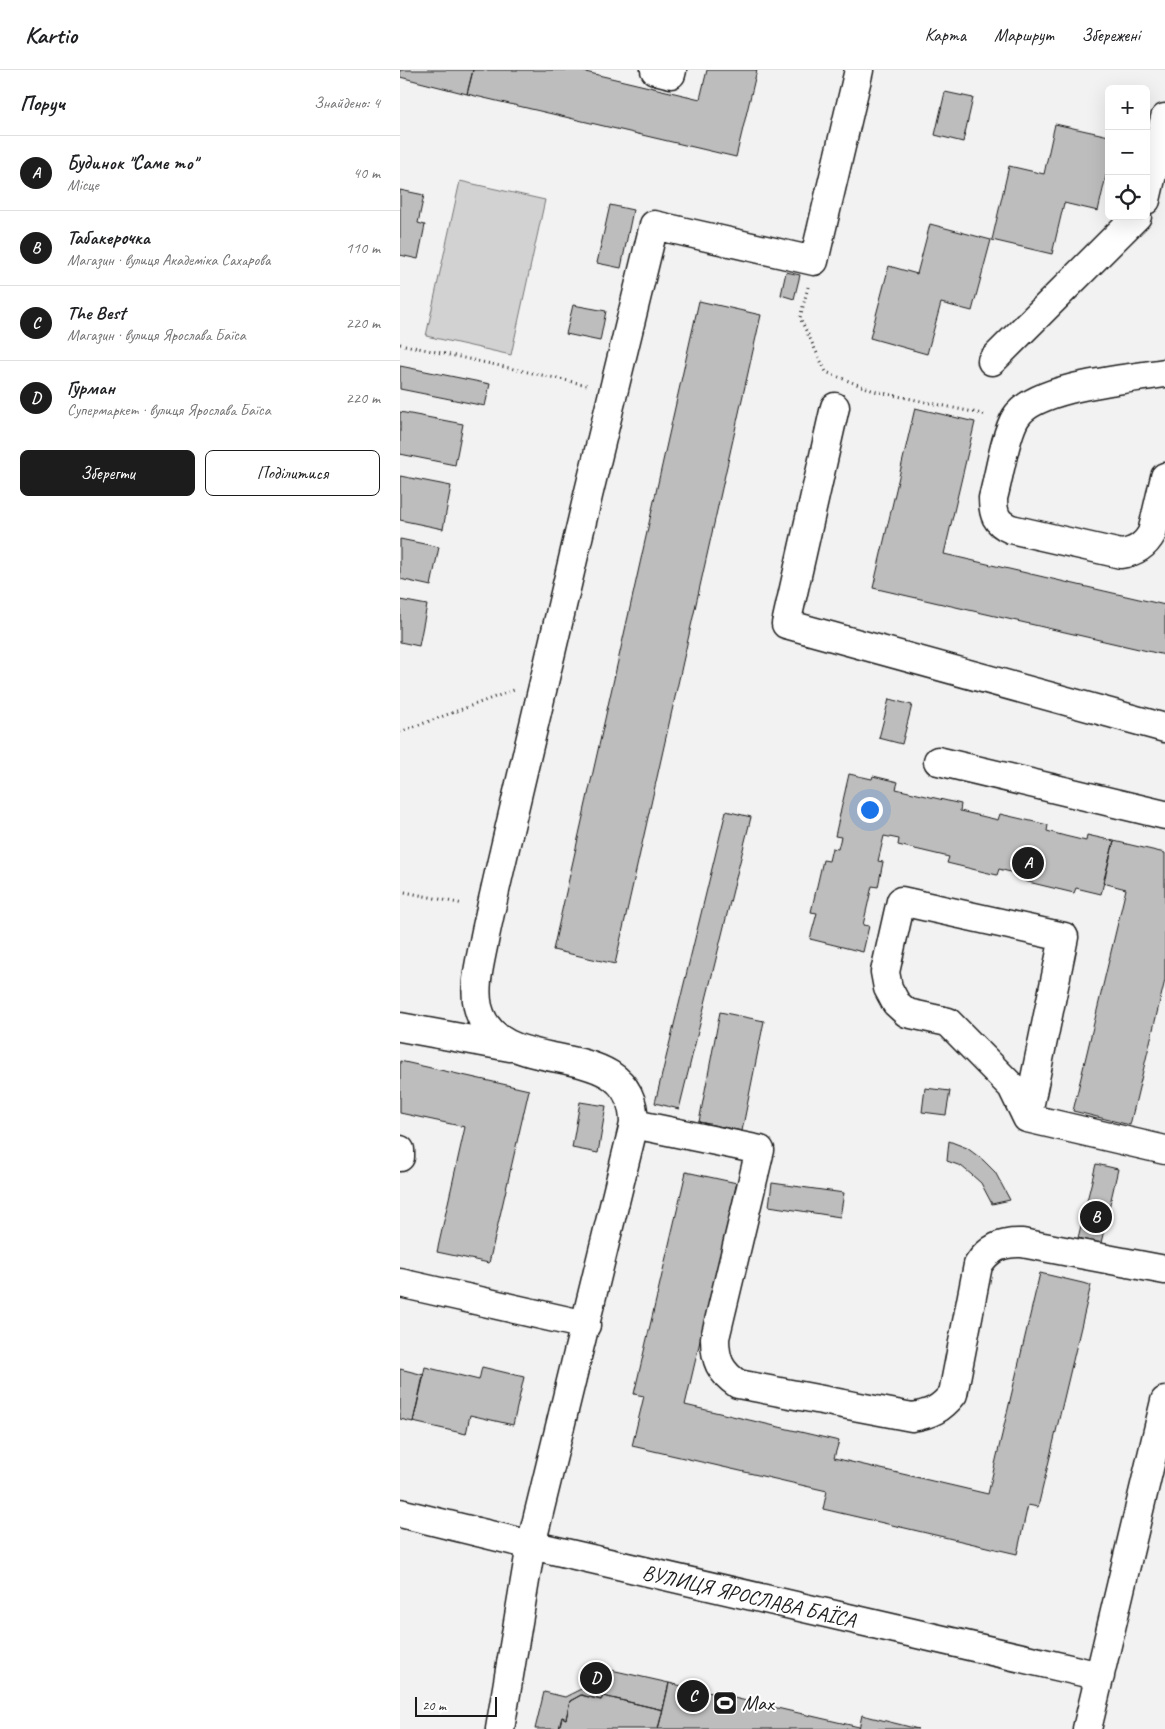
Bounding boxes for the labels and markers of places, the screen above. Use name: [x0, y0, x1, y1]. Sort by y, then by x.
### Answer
pin: A: [1012, 844, 1044, 882]
pin: B: [1080, 1198, 1112, 1236]
pin: D: [580, 1659, 612, 1697]
pin: C: [677, 1677, 709, 1715]
sports icon: Max: [712, 1690, 738, 1716]
place label: Max: [742, 1690, 775, 1716]

